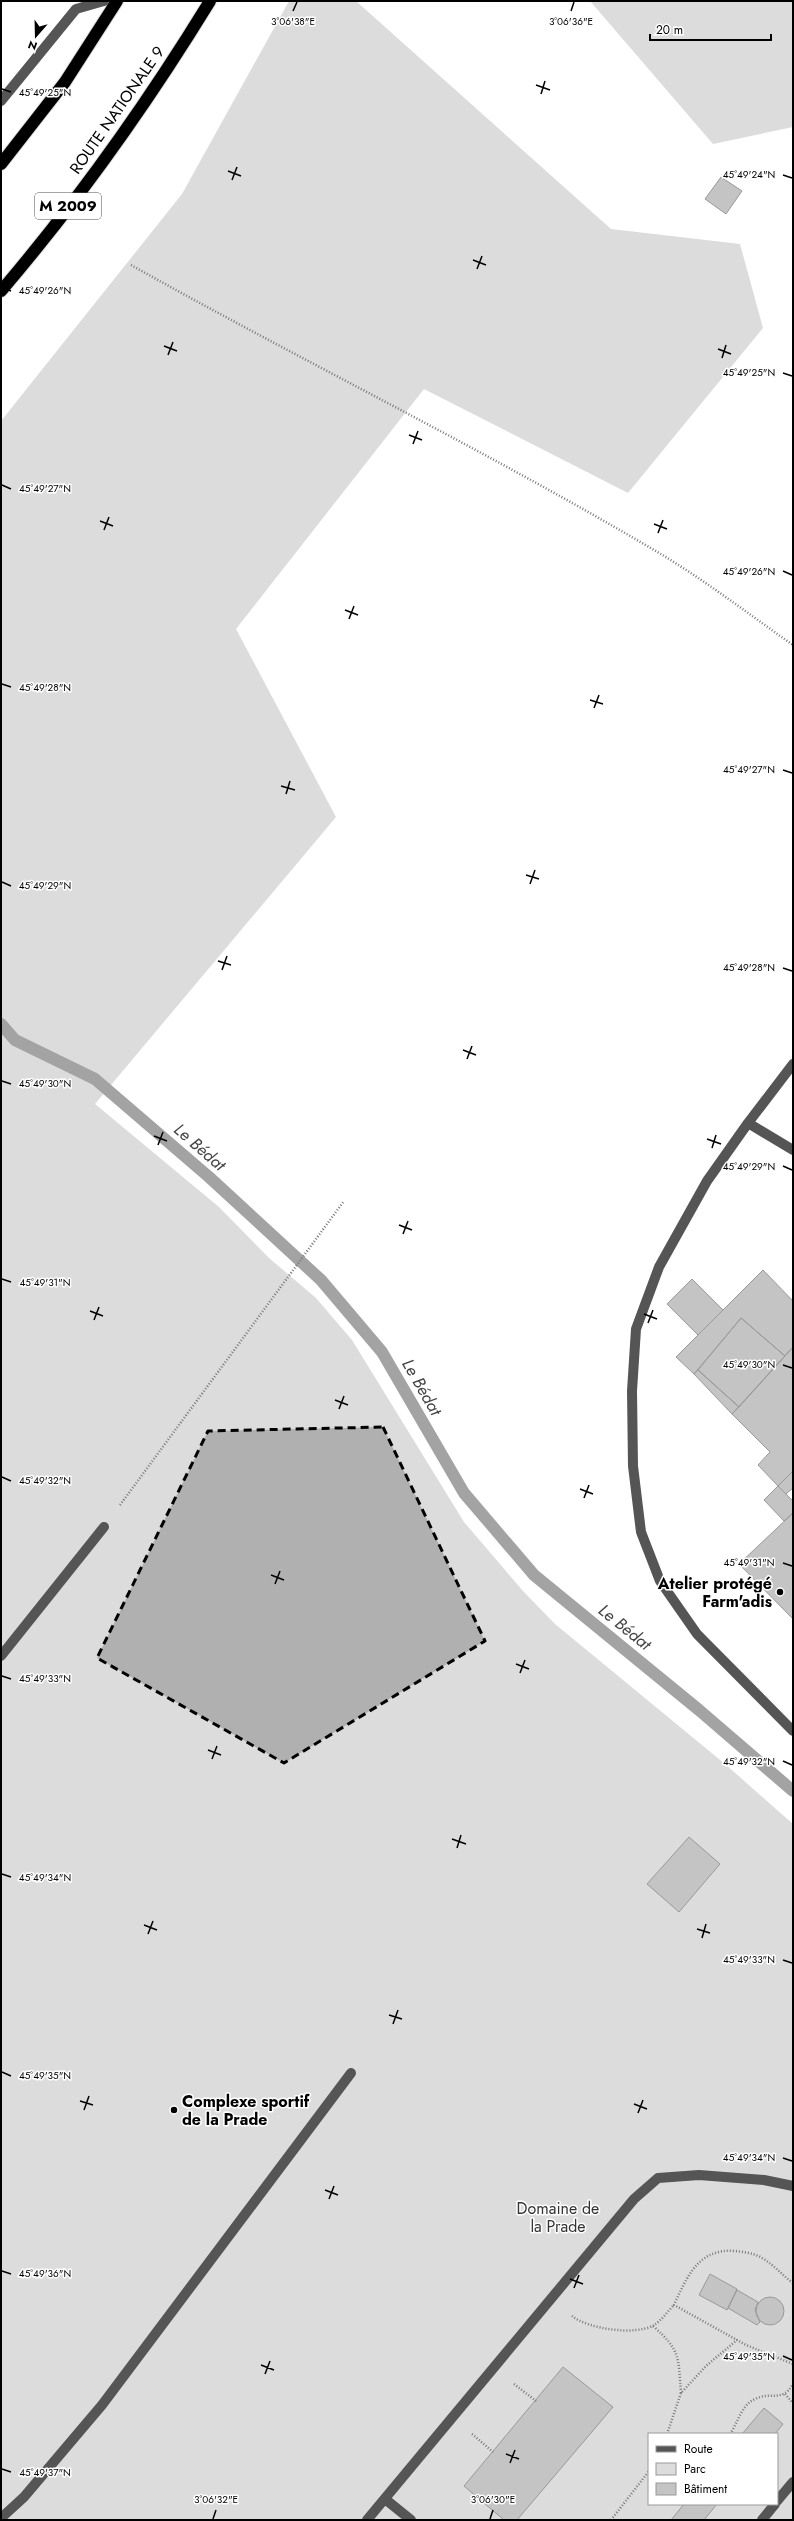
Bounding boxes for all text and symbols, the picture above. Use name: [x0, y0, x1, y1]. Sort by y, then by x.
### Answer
text: 3°06'38"E: [271, 14, 315, 29]
text: 3°06'36"E: [549, 14, 593, 29]
north arrow: [16, 16, 56, 56]
scale bar: [650, 16, 771, 42]
text: 20 m: [656, 21, 683, 39]
text: N: [26, 36, 39, 54]
street label: ROUTE NATIONALE 9: [64, 41, 170, 179]
text: 45°49'25"N: [19, 85, 71, 100]
text: 45°49'24"N: [723, 167, 775, 182]
road number: M 2009: [35, 193, 101, 219]
text: 45°49'26"N: [19, 283, 71, 298]
text: 45°49'25"N: [723, 365, 775, 380]
text: 45°49'27"N: [19, 481, 71, 496]
text: 45°49'26"N: [723, 564, 775, 579]
text: 45°49'28"N: [19, 680, 71, 695]
text: 45°49'27"N: [723, 762, 775, 777]
text: 45°49'29"N: [19, 878, 71, 893]
text: 45°49'28"N: [723, 960, 775, 975]
text: 45°49'30"N: [19, 1076, 71, 1091]
water label: Le Bédat: [169, 1118, 232, 1177]
text: 45°49'29"N: [723, 1159, 775, 1174]
text: 45°49'31"N: [19, 1275, 71, 1290]
water label: Le Bédat: [396, 1354, 448, 1421]
text: 45°49'30"N: [723, 1357, 775, 1372]
text: 45°49'32"N: [19, 1473, 71, 1488]
text: 45°49'31"N: [723, 1555, 775, 1570]
place label: Atelier protégé Farm'adis: [657, 1572, 772, 1613]
marker: Atelier protégé Farm'adis: [775, 1587, 785, 1597]
water label: Le Bédat: [594, 1598, 657, 1656]
text: 45°49'33"N: [19, 1671, 71, 1686]
text: 45°49'32"N: [723, 1754, 775, 1769]
text: 45°49'34"N: [19, 1870, 71, 1885]
text: 45°49'33"N: [723, 1952, 775, 1967]
text: 45°49'35"N: [19, 2068, 71, 2083]
place label: Complexe sportif de la Prade: [182, 2090, 311, 2131]
marker: Complexe sportif de la Prade: [169, 2105, 179, 2115]
text: 45°49'34"N: [723, 2150, 775, 2165]
park label: Domaine de la Prade: [517, 2197, 599, 2238]
text: 45°49'36"N: [19, 2266, 71, 2281]
text: 45°49'35"N: [723, 2349, 775, 2364]
legend: [648, 2433, 778, 2505]
text: Route: [684, 2440, 713, 2458]
text: Parc: [684, 2460, 706, 2478]
text: 45°49'37"N: [19, 2465, 71, 2480]
text: Bâtiment: [684, 2480, 727, 2498]
text: 3°06'32"E: [194, 2492, 238, 2507]
text: 3°06'30"E: [471, 2492, 515, 2507]

